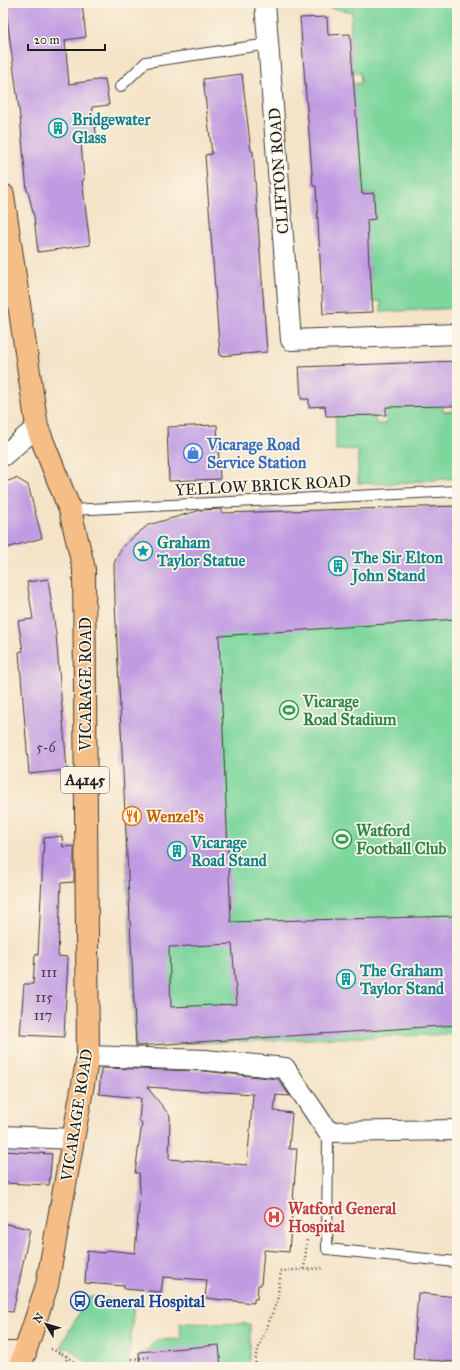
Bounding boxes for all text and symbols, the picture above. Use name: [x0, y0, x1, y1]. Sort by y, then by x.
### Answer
scale bar: [28, 26, 105, 52]
text: 20 m: [34, 33, 60, 47]
street label: CLIFTON ROAD: [265, 107, 292, 235]
place label: Bridgewater Glass: [72, 110, 152, 147]
building icon: Bridgewater Glass: [47, 117, 69, 139]
place label: Vicarage Road Service Station: [206, 435, 307, 472]
shop icon: Vicarage Road Service Station: [182, 442, 204, 464]
street label: YELLOW BRICK ROAD: [174, 471, 352, 500]
place label: Graham Taylor Statue: [156, 533, 246, 571]
place icon: Graham Taylor Statue: [132, 540, 154, 562]
place label: The Sir Elton John Stand: [350, 548, 444, 586]
building icon: The Sir Elton John Stand: [327, 555, 349, 577]
street label: VICARAGE ROAD: [76, 617, 95, 752]
place label: Vicarage Road Stadium: [302, 692, 397, 729]
sports icon: Vicarage Road Stadium: [278, 699, 300, 721]
house number: 5-6: [36, 739, 57, 756]
road number: A4145: [61, 767, 109, 793]
restaurant icon: Wenzel's: [121, 805, 143, 827]
place label: Wenzel's: [146, 807, 204, 826]
place label: Watford Football Club: [356, 821, 446, 858]
sports icon: Watford Football Club: [331, 828, 353, 850]
place label: Vicarage Road Stand: [190, 833, 268, 870]
building icon: Vicarage Road Stand: [166, 840, 188, 862]
place label: The Graham Taylor Stand: [359, 961, 445, 999]
house number: 111: [41, 964, 58, 981]
building icon: The Graham Taylor Stand: [335, 968, 357, 990]
house number: 115: [35, 989, 53, 1006]
house number: 117: [34, 1007, 52, 1024]
street label: VICARAGE ROAD: [56, 1047, 96, 1184]
place label: Watford General Hospital: [288, 1199, 397, 1237]
hospital icon: Watford General Hospital: [263, 1206, 285, 1228]
bus stop icon: General Hospital: [69, 1290, 91, 1312]
place label: General Hospital: [94, 1292, 206, 1312]
north arrow: [26, 1304, 66, 1344]
text: N: [31, 1310, 47, 1326]

